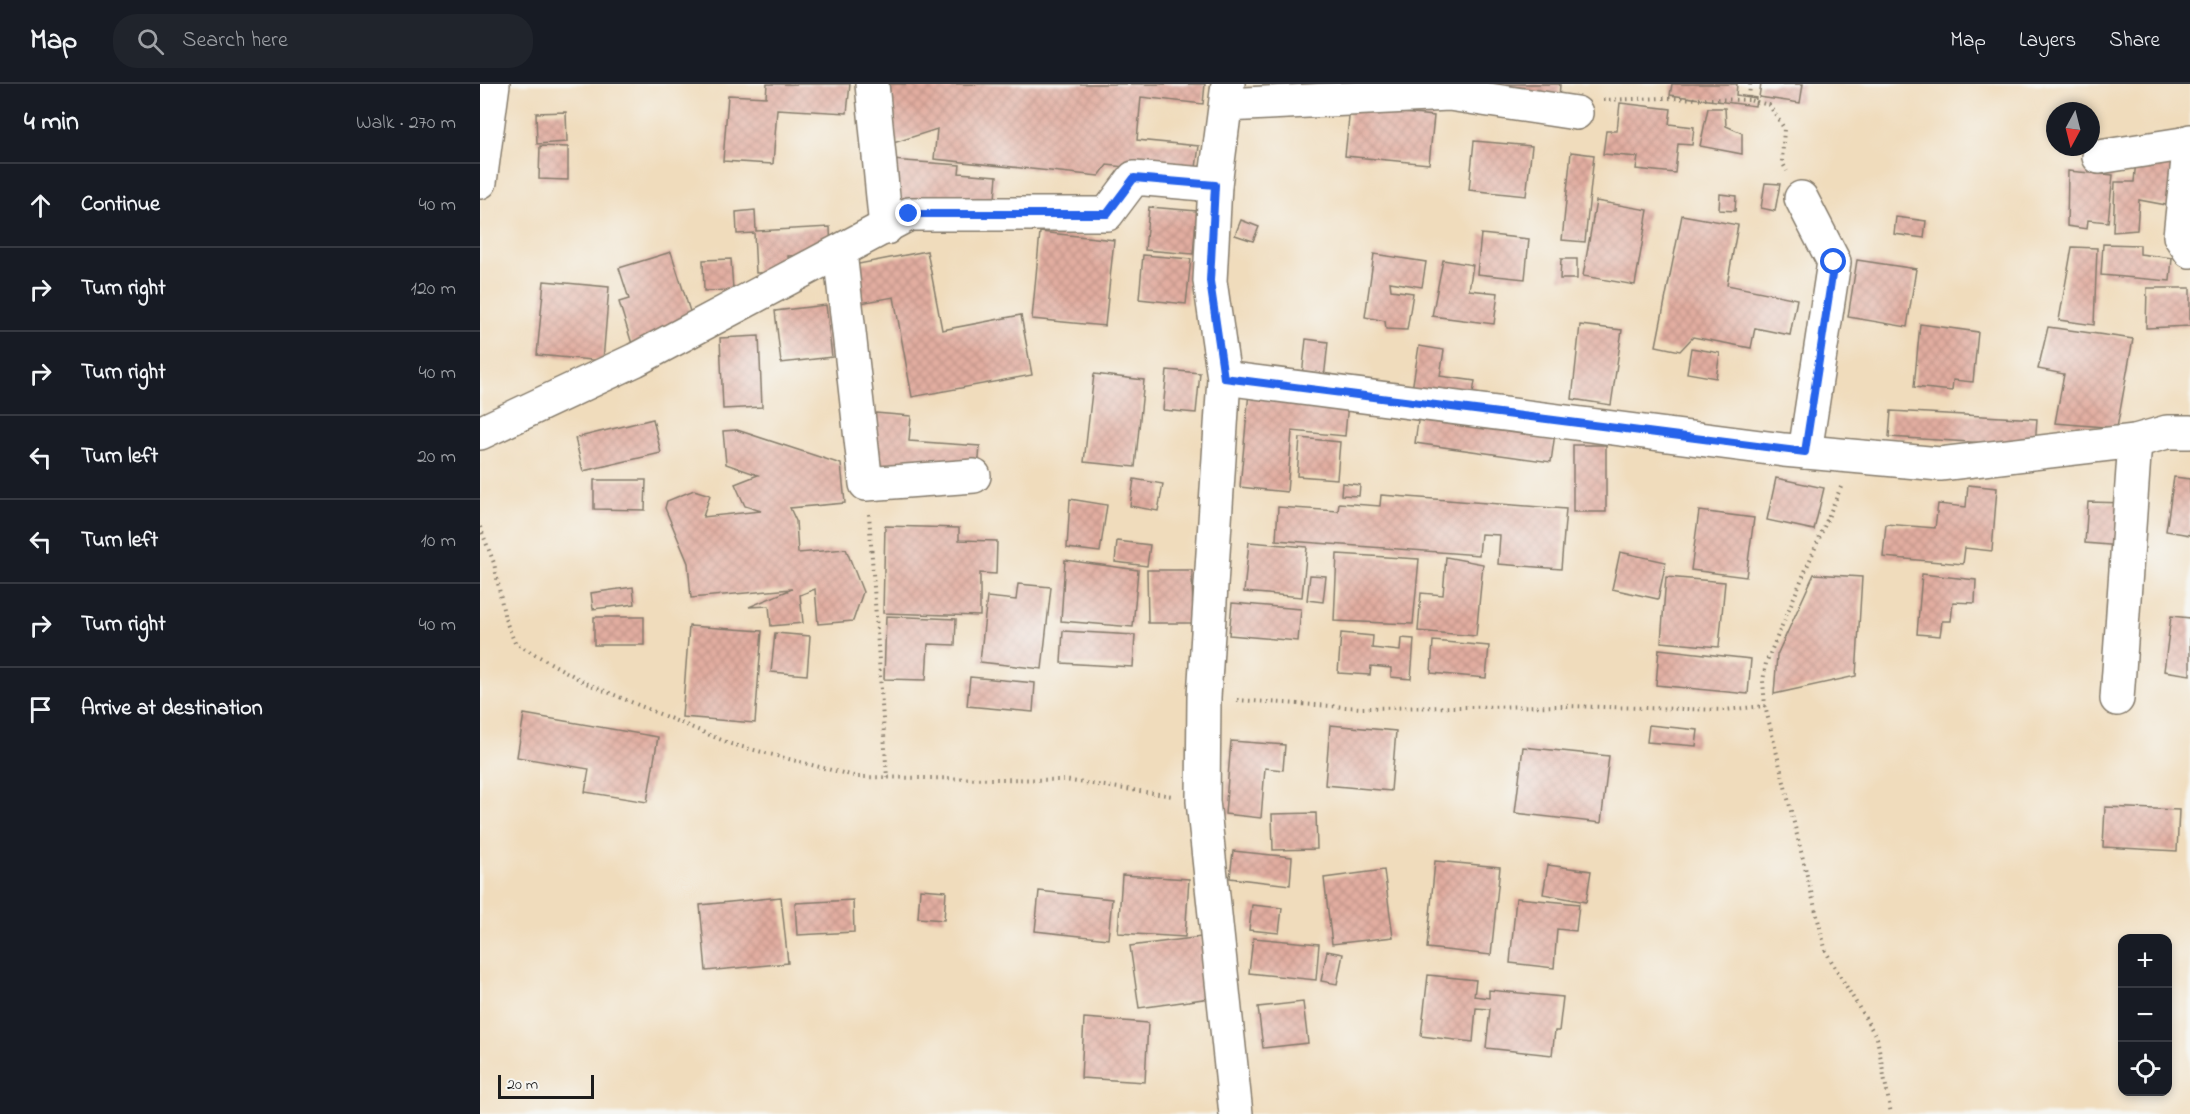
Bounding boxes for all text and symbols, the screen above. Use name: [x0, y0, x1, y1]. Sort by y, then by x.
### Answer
search box: [113, 14, 533, 68]
text: Map: [30, 21, 77, 62]
icon: search: [134, 25, 167, 58]
text: Search here: [182, 25, 288, 57]
text: Map: [1950, 26, 1986, 56]
text: Layers: [2019, 26, 2076, 56]
text: Share: [2109, 26, 2160, 56]
north arrow: [2046, 102, 2100, 156]
text: 4 min: [24, 104, 79, 142]
text: Walk · 270 m: [356, 109, 456, 138]
icon: ahead: [24, 189, 57, 222]
text: Continue: [81, 189, 160, 221]
text: 40 m: [419, 191, 456, 220]
route end: [895, 200, 921, 226]
route start: [1820, 248, 1846, 274]
icon: right: [24, 273, 57, 306]
text: Turn right: [81, 273, 166, 305]
text: 120 m: [411, 275, 456, 304]
icon: right: [24, 357, 57, 390]
text: Turn right: [81, 357, 166, 389]
text: 40 m: [419, 359, 456, 388]
icon: left: [24, 441, 57, 474]
text: Turn left: [81, 441, 158, 473]
text: 20 m: [417, 443, 456, 472]
icon: left: [24, 525, 57, 558]
text: Turn left: [81, 525, 158, 557]
text: 10 m: [420, 527, 456, 556]
icon: right: [24, 609, 57, 642]
text: Turn right: [81, 609, 166, 641]
text: 40 m: [419, 611, 456, 640]
icon: arrive: [24, 693, 57, 726]
text: Arrive at destination: [81, 693, 263, 725]
map controls: [2118, 934, 2172, 1096]
button: +: [2118, 934, 2172, 988]
button: −: [2118, 988, 2172, 1042]
button: locate: [2118, 1042, 2172, 1096]
scale bar: [498, 1072, 594, 1100]
text: 20 m: [507, 1073, 538, 1097]

